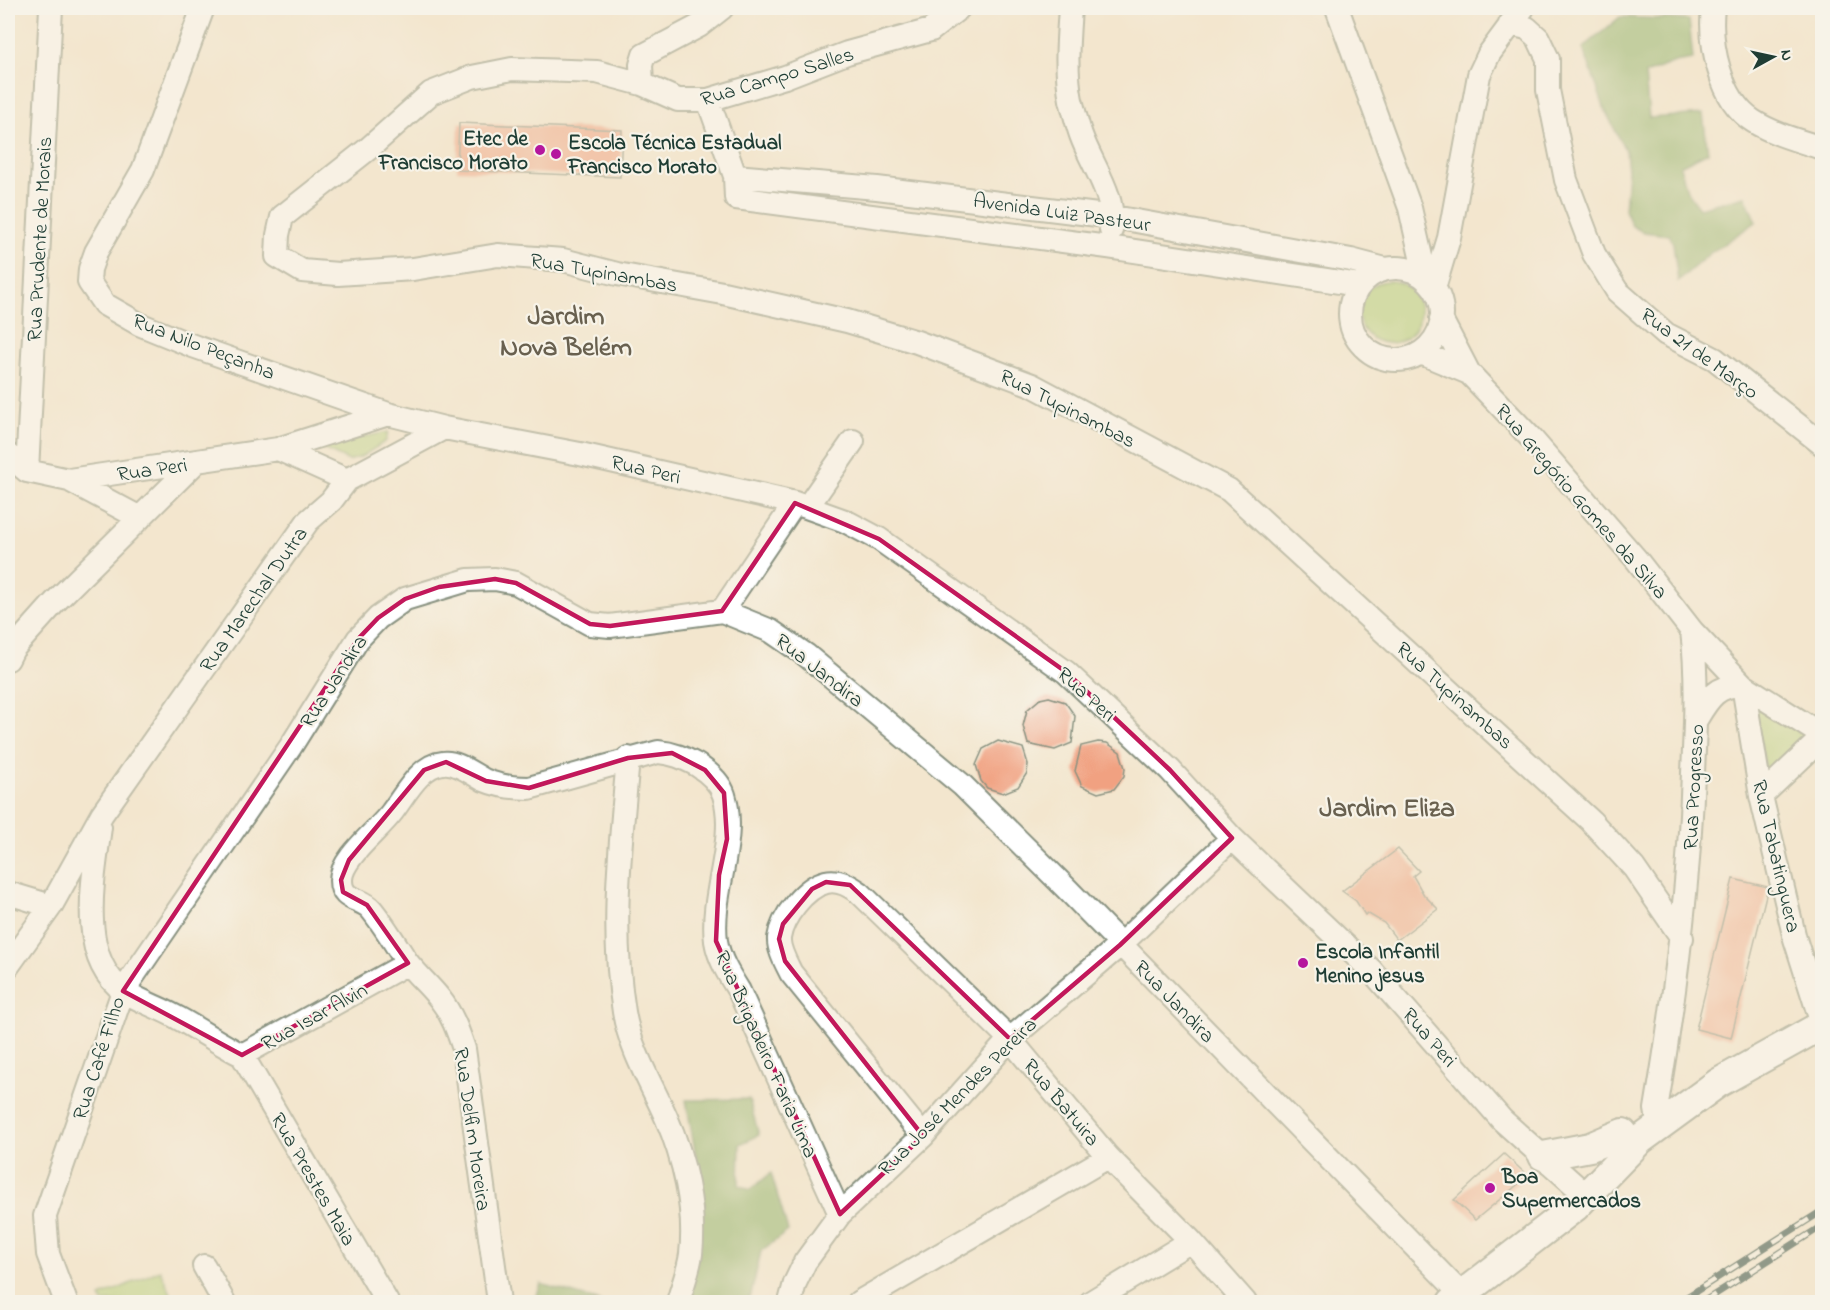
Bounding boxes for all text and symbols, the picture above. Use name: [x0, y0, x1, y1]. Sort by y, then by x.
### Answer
north arrow: [1743, 27, 1803, 87]
street label: Rua Campo Salles: [697, 40, 858, 115]
text: N: [1773, 48, 1799, 62]
place label: Etec de Francisco Morato: [378, 125, 529, 179]
place label: Escola Técnica Estadual Francisco Morato: [567, 129, 782, 183]
street label: Rua Prudente de Morais: [21, 136, 61, 342]
marker: Etec de Francisco Morato: [533, 143, 547, 157]
marker: Escola Técnica Estadual Francisco Morato: [549, 147, 563, 161]
street label: Avenida Luiz Pasteur: [971, 187, 1153, 241]
street label: Rua Tupinambas: [528, 246, 680, 302]
district label: Jardim Nova Belém: [500, 298, 632, 368]
street label: Rua 21 de Março: [1633, 301, 1764, 408]
street label: Rua Nilo Peçanha: [128, 307, 279, 389]
street label: Rua Tupinambas: [994, 363, 1140, 457]
street label: Rua Gregório Gomes da Silva: [1486, 398, 1674, 608]
street label: Rua Peri: [608, 448, 683, 494]
street label: Rua Peri: [115, 451, 189, 491]
street label: Rua Marechal Dutra: [193, 521, 316, 679]
street label: Rua Jandira: [768, 627, 870, 716]
street label: Rua Jandira: [293, 630, 376, 735]
street label: Rua Tupinambas: [1388, 635, 1519, 758]
street label: Rua Peri: [1049, 661, 1122, 730]
street label: Rua Progresso: [1677, 723, 1715, 851]
street label: Rua Tabatinguera: [1741, 777, 1807, 936]
district label: Jardim Eliza: [1319, 790, 1455, 829]
place label: Escola Infantil Menino jesus: [1315, 938, 1440, 992]
street label: Rua Brigadeiro Faria Lima: [704, 946, 824, 1164]
street label: Rua Jandira: [1126, 954, 1221, 1051]
marker: Escola Infantil Menino jesus: [1296, 956, 1310, 970]
street label: Rua Isar Alvin: [256, 976, 374, 1059]
street label: Rua Café Filho: [66, 993, 134, 1124]
street label: Rua Peri: [1394, 1002, 1463, 1075]
street label: Rua José Mendes Pereira: [872, 1011, 1045, 1184]
street label: Rua Delfim Moreira: [445, 1046, 497, 1213]
street label: Rua Batuira: [1015, 1053, 1106, 1154]
street label: Rua Prestes Maia: [262, 1108, 363, 1252]
place label: Boa Supermercados: [1501, 1163, 1641, 1217]
marker: Boa Supermercados: [1483, 1181, 1497, 1195]

